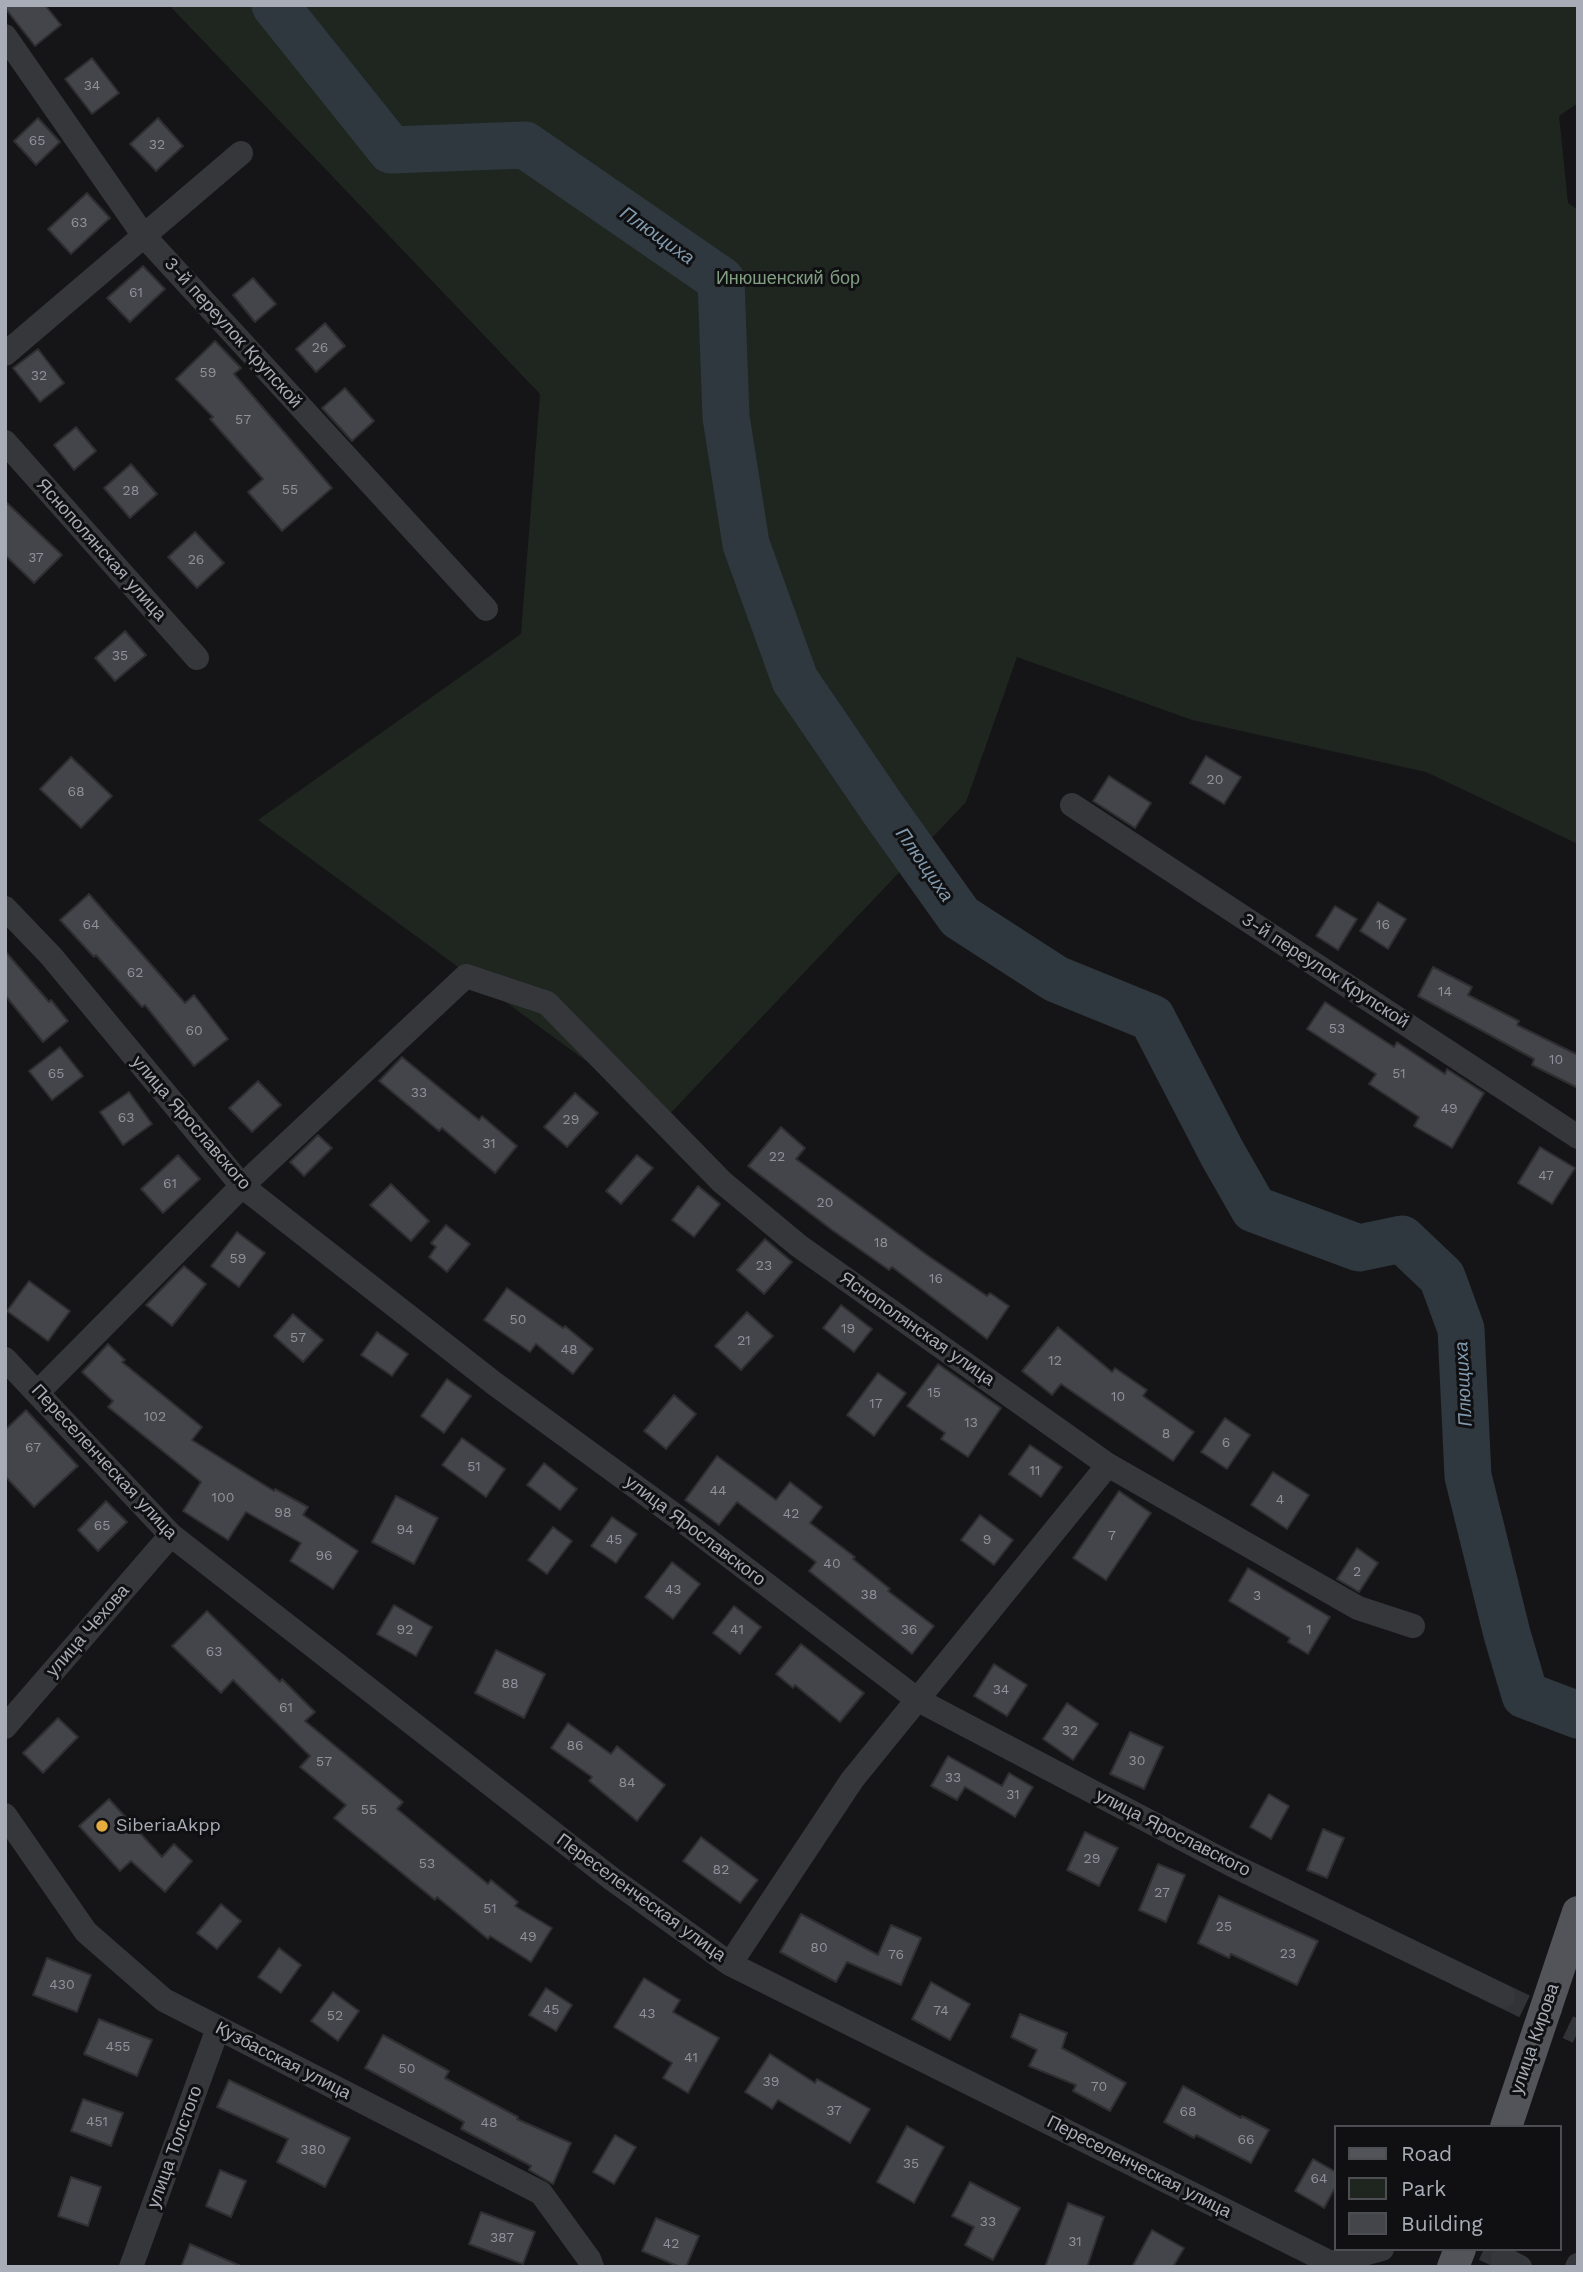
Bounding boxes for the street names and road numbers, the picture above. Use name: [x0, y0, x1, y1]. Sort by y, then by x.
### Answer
street label: 3-й переулок Крупской: [160, 253, 306, 413]
street label: Яснополянская улица: [31, 474, 171, 626]
street label: 3-й переулок Крупской: [1237, 909, 1413, 1033]
street label: улица Ярославского: [127, 1051, 255, 1195]
street label: Яснополянская улица: [835, 1267, 999, 1391]
street label: Переселенческая улица: [27, 1380, 181, 1544]
street label: улица Ярославского: [620, 1471, 770, 1591]
street label: улица Чехова: [42, 1580, 134, 1682]
street label: улица Ярославского: [1092, 1785, 1254, 1881]
street label: Переселенческая улица: [552, 1829, 730, 1967]
street label: улица Кирова: [1506, 1981, 1564, 2097]
street label: Кузбасская улица: [212, 2018, 354, 2104]
street label: улица Толстого: [143, 2083, 207, 2211]
street label: Переселенческая улица: [1043, 2111, 1235, 2223]

